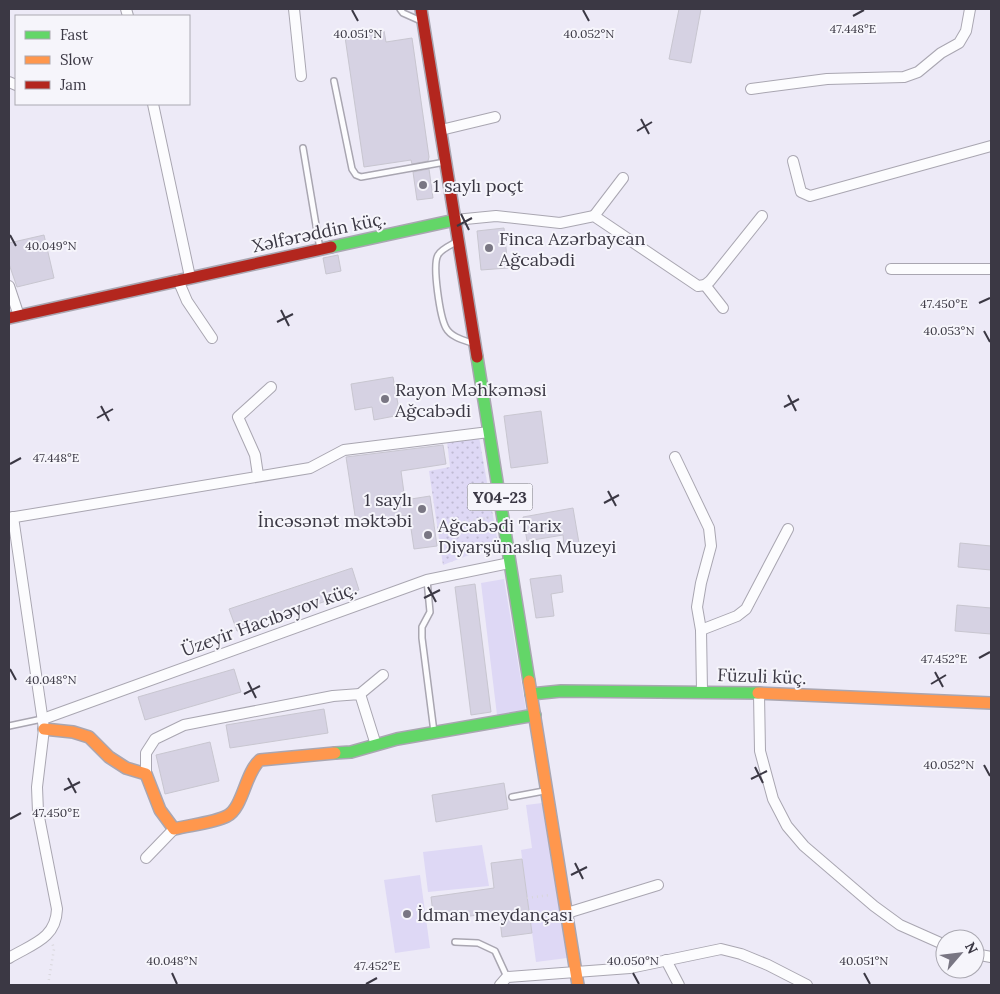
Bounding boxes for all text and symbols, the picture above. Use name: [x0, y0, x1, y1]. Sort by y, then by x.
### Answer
legend: [15, 15, 190, 105]
text: 47.448°E: [830, 21, 876, 36]
text: Fast: [60, 25, 88, 44]
text: 40.051°N: [334, 26, 382, 41]
text: 40.052°N: [564, 26, 614, 41]
text: Slow: [60, 50, 93, 69]
text: Jam: [59, 75, 87, 94]
place label: 1 saylı poçt: [433, 174, 524, 197]
marker: 1 saylı poçt: [417, 179, 429, 191]
street label: Xəlfərəddin küç.: [250, 207, 388, 257]
place label: Finca Azərbaycan Ağcabədi: [498, 227, 646, 271]
text: 40.049°N: [25, 238, 77, 253]
marker: Finca Azərbaycan Ağcabədi: [483, 242, 495, 254]
text: 47.450°E: [920, 296, 968, 311]
text: 40.053°N: [923, 323, 975, 338]
place label: Rayon Məhkəməsi Ağcabədi: [394, 378, 547, 422]
marker: Rayon Məhkəməsi Ağcabədi: [379, 393, 391, 405]
text: 47.448°E: [33, 450, 79, 465]
road number: Y04-23: [468, 484, 532, 511]
place label: 1 saylı İncəsənət məktəbi: [258, 488, 412, 532]
marker: 1 saylı İncəsənət məktəbi: [416, 503, 428, 515]
place label: Ağcabədi Tarix Diyarşünaslıq Muzeyi: [437, 514, 616, 558]
marker: Ağcabədi Tarix Diyarşünaslıq Muzeyi: [422, 529, 434, 541]
street label: Üzeyir Hacıbəyov küç.: [178, 577, 360, 661]
text: 47.452°E: [921, 651, 967, 666]
street label: Füzuli küç.: [717, 663, 807, 689]
text: 40.048°N: [25, 672, 77, 687]
text: 40.052°N: [924, 757, 974, 772]
text: 47.450°E: [32, 805, 80, 820]
place label: İdman meydançası: [417, 903, 573, 926]
marker: İdman meydançası: [401, 908, 413, 920]
north arrow: [935, 929, 985, 979]
text: N: [961, 939, 982, 957]
text: 40.048°N: [146, 953, 198, 968]
text: 40.050°N: [607, 953, 659, 968]
text: 40.051°N: [840, 953, 888, 968]
text: 47.452°E: [354, 958, 400, 973]

